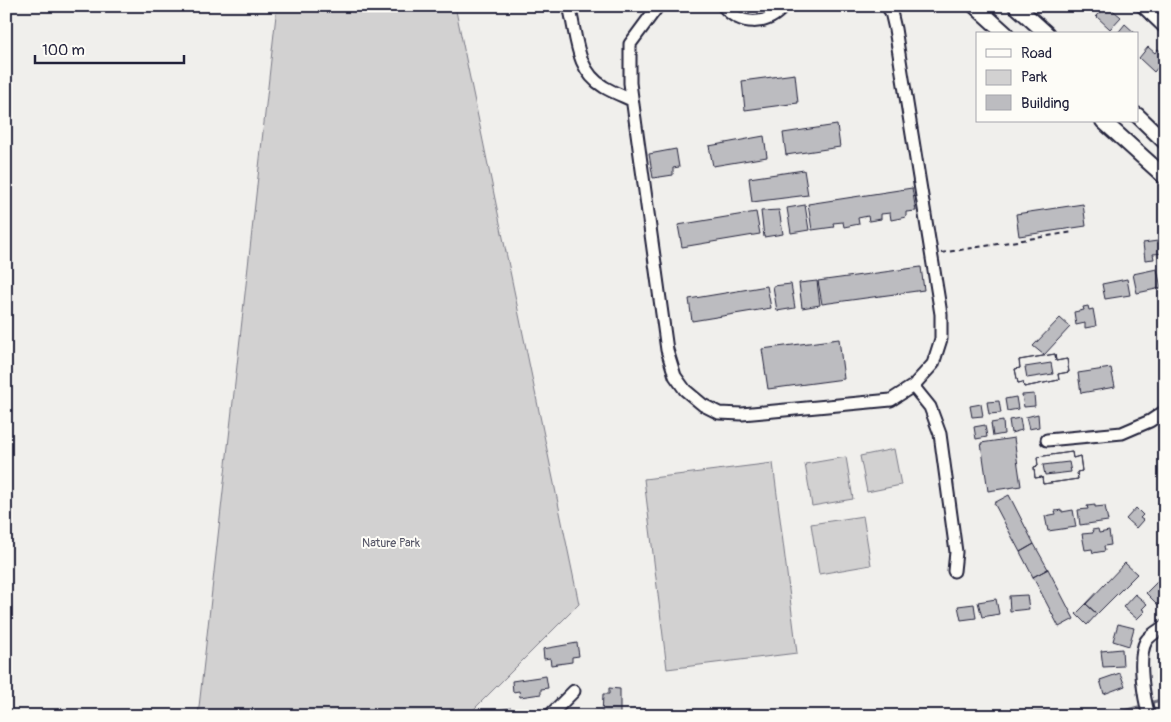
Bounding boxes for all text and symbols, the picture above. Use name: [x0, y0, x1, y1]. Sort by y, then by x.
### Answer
scale bar: [35, 32, 184, 64]
legend: [976, 32, 1138, 122]
text: 100 m: [42, 41, 85, 60]
text: Road: [1021, 44, 1052, 63]
text: Park: [1021, 68, 1048, 87]
text: Building: [1021, 94, 1069, 113]
park label: Nature Park: [362, 536, 420, 551]

